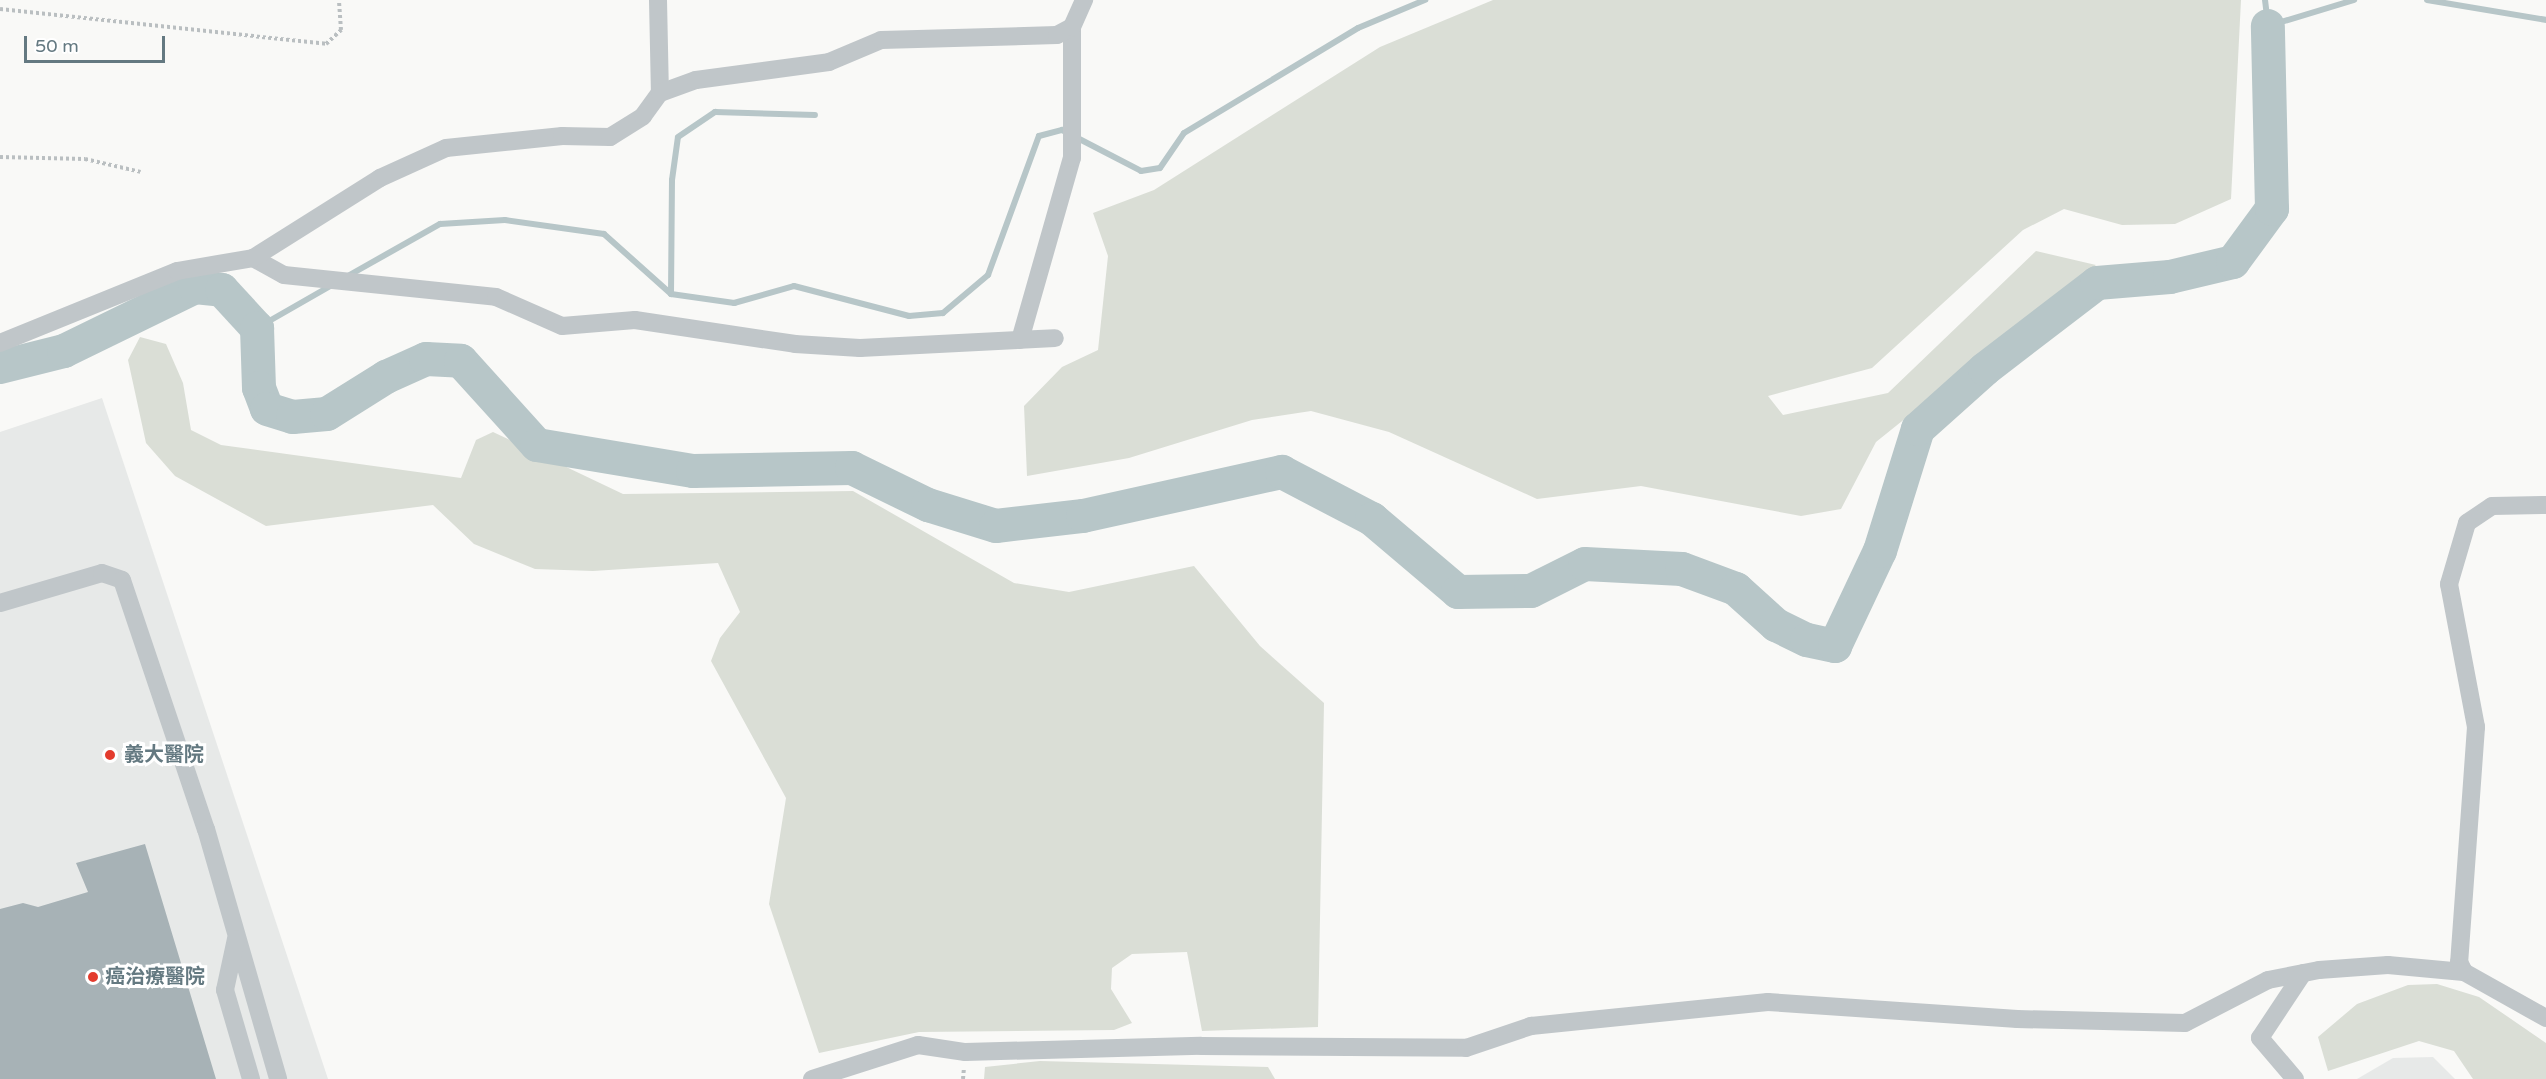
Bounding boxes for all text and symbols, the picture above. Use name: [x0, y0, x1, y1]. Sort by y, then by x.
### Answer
scale bar: [27, 24, 168, 62]
text: 50 m: [35, 35, 79, 57]
place label: 義大醫院: [124, 743, 204, 767]
marker: 義大醫院: [101, 746, 119, 764]
place label: 癌治療醫院: [105, 965, 205, 989]
marker: 癌治療醫院: [86, 970, 100, 984]

